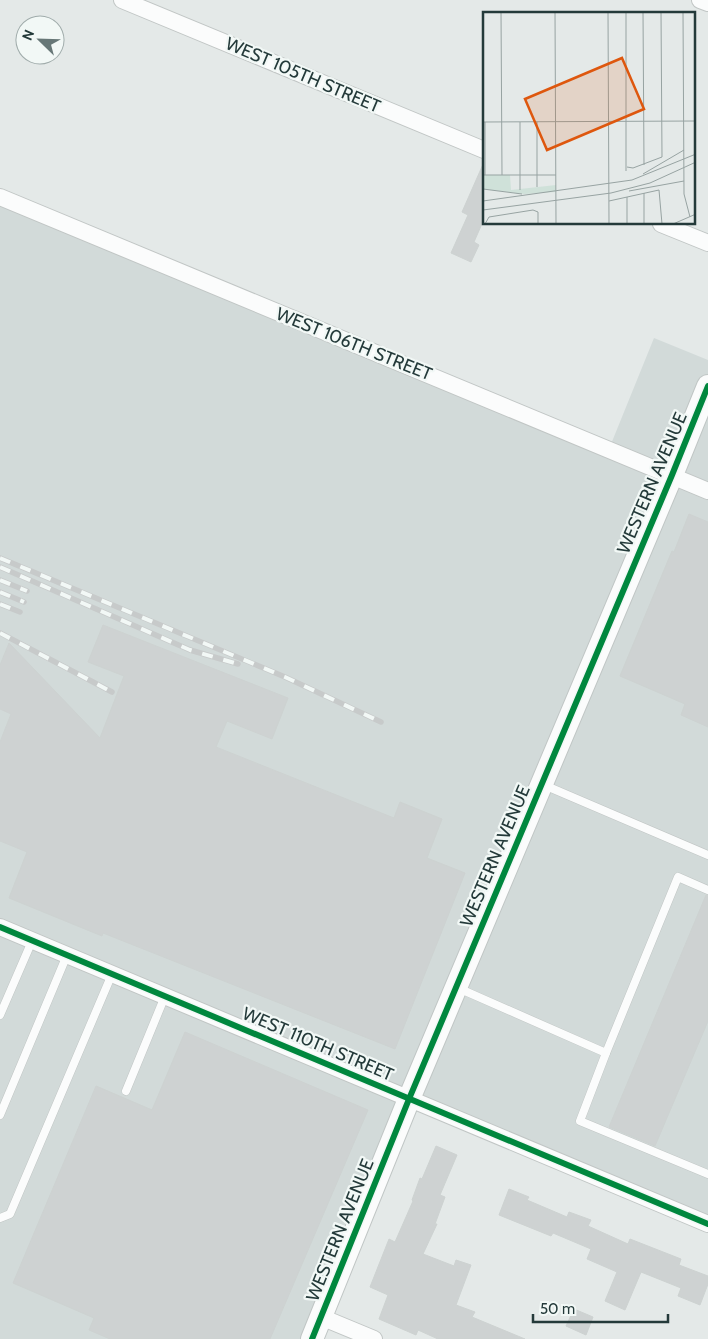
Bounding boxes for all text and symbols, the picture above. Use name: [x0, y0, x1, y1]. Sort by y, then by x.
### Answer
inset map: [483, 12, 696, 225]
north arrow: [15, 15, 65, 65]
text: N: [18, 27, 38, 43]
street label: WEST 105TH STREET: [222, 32, 384, 118]
street label: WEST 106TH STREET: [273, 303, 436, 385]
street label: WESTERN AVENUE: [612, 409, 692, 557]
street label: WESTERN AVENUE: [455, 782, 535, 930]
street label: WEST 110TH STREET: [239, 1002, 397, 1086]
street label: WESTERN AVENUE: [301, 1156, 379, 1304]
scale bar: [533, 1292, 668, 1324]
text: 50 m: [540, 1300, 575, 1318]

